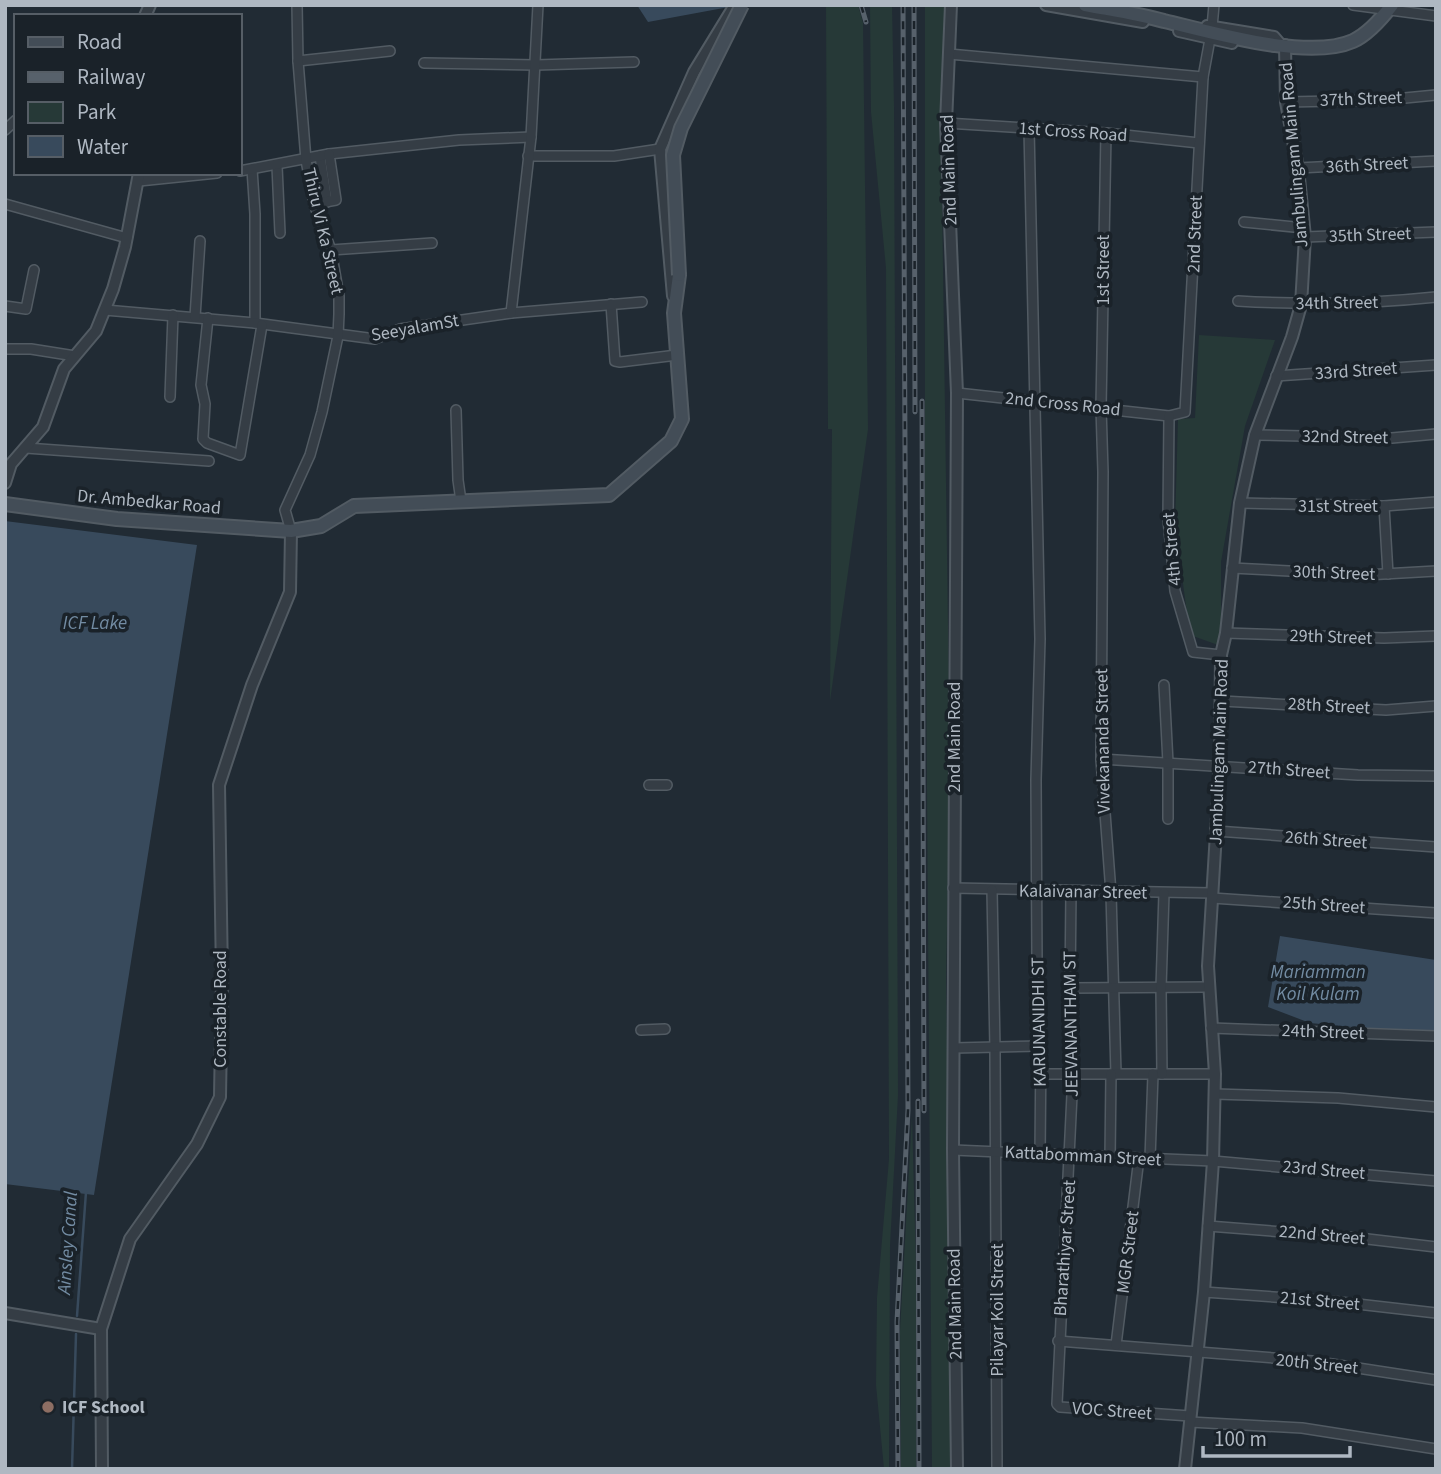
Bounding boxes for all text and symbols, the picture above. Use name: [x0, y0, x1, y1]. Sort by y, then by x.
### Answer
legend: [14, 14, 242, 175]
text: Road: [77, 27, 122, 57]
street label: Jambulingam Main Road: [1273, 61, 1315, 249]
text: Railway: [77, 62, 145, 92]
street label: 37th Street: [1319, 85, 1403, 113]
text: Park: [77, 97, 117, 127]
street label: 2nd Main Road: [935, 114, 963, 226]
street label: 1st Cross Road: [1018, 116, 1128, 148]
text: Water: [77, 132, 129, 162]
street label: 36th Street: [1325, 150, 1409, 180]
street label: Thiru Vi Ka Street: [296, 165, 350, 297]
street label: 2nd Street: [1181, 195, 1209, 273]
street label: 35th Street: [1328, 221, 1412, 249]
street label: 1st Street: [1091, 235, 1116, 305]
street label: 34th Street: [1296, 290, 1378, 316]
street label: SeeyalamSt: [369, 308, 461, 348]
street label: 33rd Street: [1314, 356, 1398, 386]
street label: 2nd Cross Road: [1004, 386, 1122, 422]
street label: 32nd Street: [1302, 424, 1388, 450]
street label: Dr. Ambedkar Road: [76, 483, 222, 521]
street label: 31st Street: [1298, 494, 1378, 519]
street label: 4th Street: [1156, 511, 1188, 587]
street label: 30th Street: [1292, 559, 1376, 587]
water label: ICF Lake: [63, 610, 127, 637]
street label: 29th Street: [1289, 623, 1373, 651]
street label: Jambulingam Main Road: [1203, 658, 1235, 846]
street label: Vivekananda Street: [1089, 668, 1117, 814]
street label: 2nd Main Road: [942, 681, 967, 793]
street label: 28th Street: [1287, 691, 1371, 721]
street label: 27th Street: [1247, 755, 1331, 785]
street label: 26th Street: [1284, 825, 1368, 855]
street label: Kalaivanar Street: [1019, 878, 1147, 906]
street label: 25th Street: [1282, 890, 1366, 920]
street label: Constable Road: [208, 950, 233, 1068]
street label: JEEVANANTHAM ST: [1057, 950, 1085, 1097]
street label: KARUNANIDHI ST: [1025, 957, 1053, 1087]
water label: Mariamman Koil Kulam: [1270, 959, 1366, 1008]
street label: 24th Street: [1281, 1018, 1365, 1046]
street label: Kattabomman Street: [1004, 1139, 1162, 1173]
street label: 23rd Street: [1282, 1154, 1366, 1186]
street label: Bharathiyar Street: [1048, 1179, 1082, 1317]
water label: Ainsley Canal: [51, 1190, 85, 1296]
street label: MGR Street: [1111, 1209, 1145, 1295]
street label: 22nd Street: [1278, 1219, 1366, 1251]
street label: Pilayar Koil Street: [985, 1243, 1010, 1377]
street label: 2nd Main Road: [942, 1248, 968, 1360]
street label: 21st Street: [1279, 1285, 1361, 1317]
street label: 20th Street: [1275, 1347, 1359, 1381]
place label: ICF School: [62, 1395, 145, 1420]
street label: VOC Street: [1071, 1396, 1153, 1426]
marker: ICF School: [40, 1399, 56, 1415]
scale bar: [1203, 1414, 1350, 1458]
text: 100 m: [1214, 1424, 1267, 1454]

